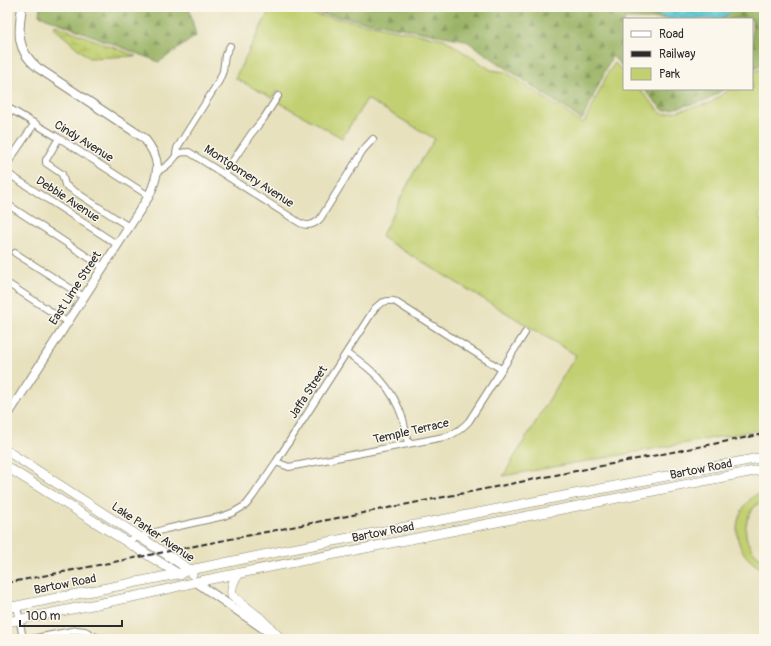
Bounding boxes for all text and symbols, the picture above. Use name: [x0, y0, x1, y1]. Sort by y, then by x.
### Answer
legend: [623, 18, 753, 90]
text: Road: [659, 27, 684, 42]
text: Railway: [659, 47, 695, 62]
text: Park: [659, 67, 680, 82]
street label: Cindy Avenue: [51, 117, 116, 165]
street label: Montgomery Avenue: [201, 142, 297, 211]
street label: Debbie Avenue: [33, 173, 102, 226]
street label: East Lime Street: [46, 248, 105, 328]
street label: Jaffa Street: [286, 363, 331, 421]
street label: Temple Terrace: [372, 415, 451, 448]
street label: Bartow Road: [669, 456, 734, 483]
street label: Lake Parker Avenue: [108, 499, 197, 566]
street label: Bartow Road: [351, 519, 416, 546]
street label: Bartow Road: [33, 571, 98, 598]
scale bar: [20, 602, 122, 628]
text: 100 m: [26, 609, 61, 624]

